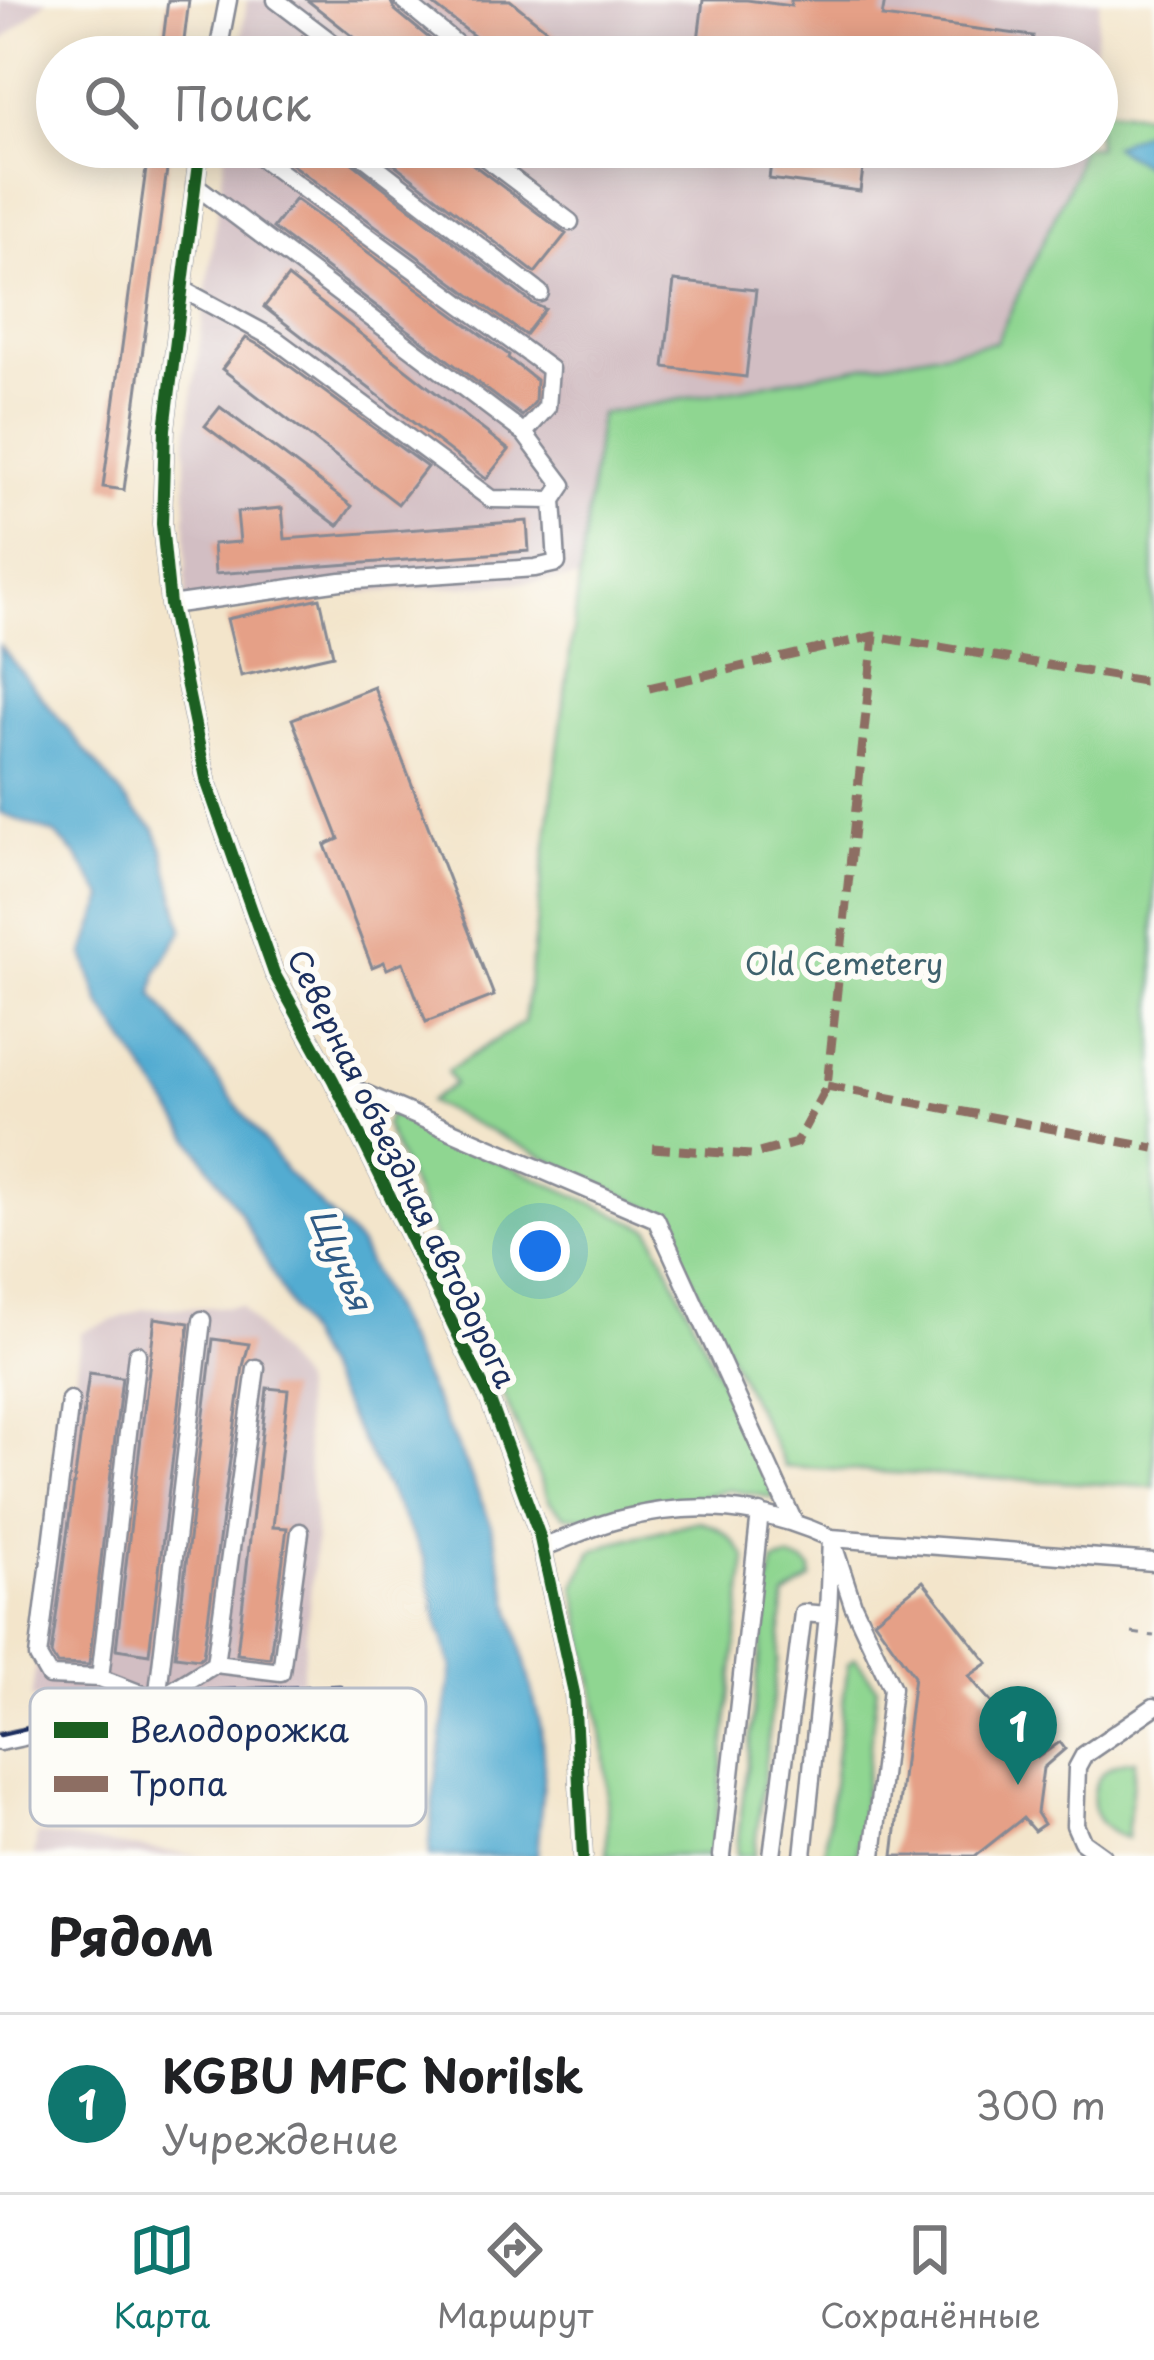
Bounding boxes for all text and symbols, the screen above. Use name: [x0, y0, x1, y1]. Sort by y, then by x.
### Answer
search box: [36, 36, 1118, 168]
text: Поиск: [174, 68, 311, 136]
icon: search: [78, 69, 144, 135]
park label: Old Cemetery: [745, 940, 943, 985]
street label: Северная объездная автодорога: [277, 941, 529, 1395]
water label: Щучья: [299, 1199, 388, 1319]
your location: [510, 1221, 570, 1281]
pin: 1: [979, 1686, 1057, 1785]
legend: [30, 1688, 426, 1826]
text: Велодорожка: [129, 1703, 349, 1753]
text: Тропа: [129, 1757, 228, 1807]
text: Рядом: [48, 1896, 214, 1973]
text: KGBU MFC Norilsk: [162, 2040, 584, 2108]
text: 1: [78, 2074, 96, 2133]
text: 300 m: [975, 2074, 1106, 2133]
text: Учреждение: [162, 2108, 399, 2167]
tab: Карта: [113, 2217, 210, 2339]
tab: Маршрут: [437, 2217, 593, 2339]
tab: Сохранённые: [820, 2217, 1041, 2339]

